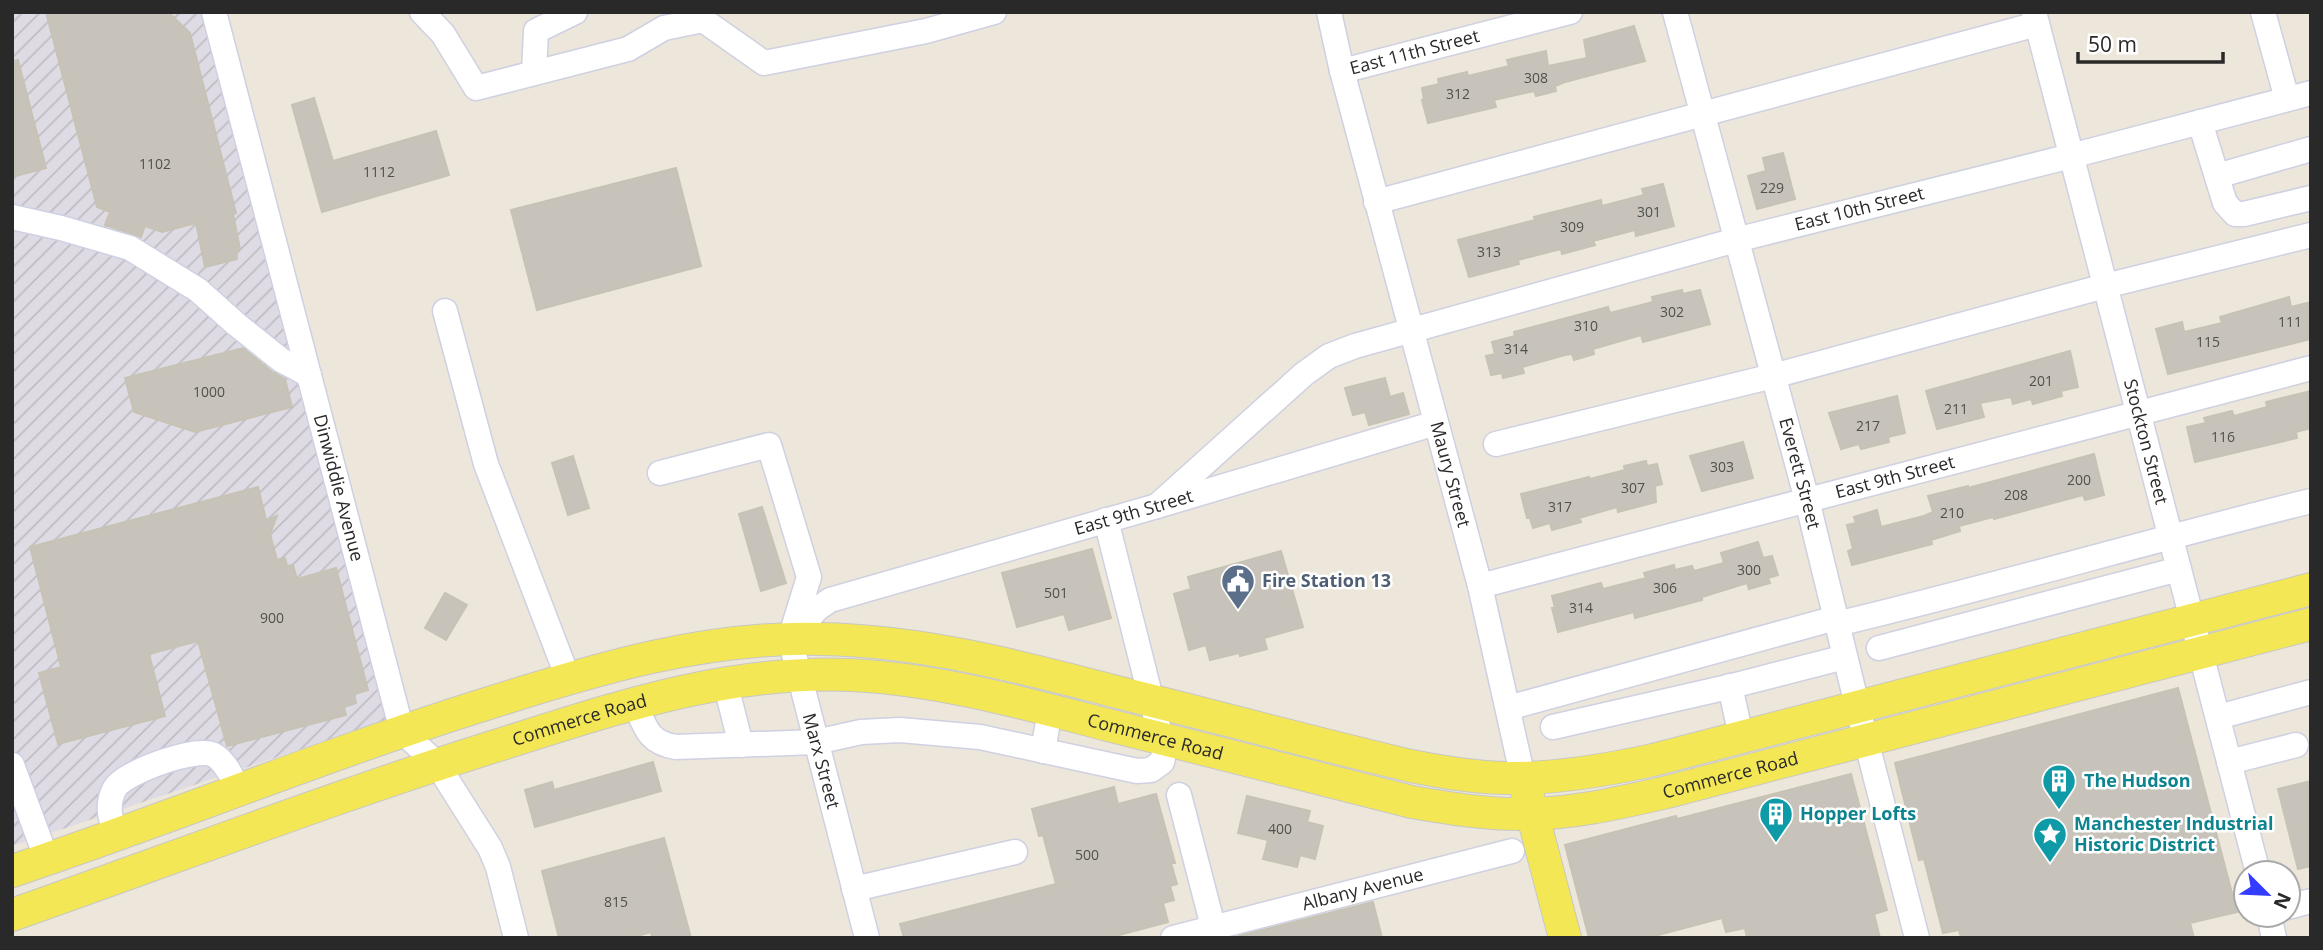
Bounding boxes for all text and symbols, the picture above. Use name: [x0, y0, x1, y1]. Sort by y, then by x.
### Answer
scale bar: [2078, 21, 2223, 65]
street label: East 11th Street: [1347, 23, 1482, 79]
text: 50 m: [2088, 30, 2137, 58]
house number: 308: [1524, 68, 1548, 87]
house number: 312: [1446, 84, 1470, 103]
house number: 1102: [139, 154, 171, 173]
house number: 1112: [363, 162, 395, 181]
house number: 229: [1760, 178, 1784, 197]
street label: East 10th Street: [1792, 180, 1927, 236]
house number: 301: [1637, 202, 1661, 221]
house number: 309: [1560, 217, 1584, 236]
house number: 313: [1477, 242, 1501, 261]
house number: 302: [1660, 302, 1684, 321]
house number: 111: [2278, 312, 2302, 331]
house number: 310: [1574, 316, 1598, 335]
house number: 115: [2196, 332, 2220, 351]
house number: 314: [1504, 339, 1528, 358]
house number: 201: [2029, 371, 2053, 390]
street label: Stockton Street: [2119, 376, 2175, 507]
house number: 1000: [193, 382, 225, 401]
house number: 211: [1944, 399, 1968, 418]
street label: Dinwiddie Avenue: [309, 412, 370, 564]
street label: Everett Street: [1774, 415, 1827, 531]
house number: 217: [1856, 416, 1880, 435]
street label: Maury Street: [1425, 419, 1477, 530]
house number: 116: [2211, 427, 2235, 446]
street label: East 9th Street: [1832, 449, 1957, 503]
house number: 303: [1710, 457, 1734, 476]
house number: 200: [2067, 470, 2091, 489]
house number: 307: [1621, 478, 1645, 497]
street label: East 9th Street: [1071, 483, 1196, 540]
house number: 208: [2004, 485, 2028, 504]
house number: 317: [1548, 497, 1572, 516]
house number: 210: [1940, 503, 1964, 522]
house number: 300: [1737, 560, 1761, 579]
public building icon: Fire Station 13: [1219, 562, 1257, 611]
place label: Fire Station 13: [1262, 568, 1391, 592]
house number: 306: [1653, 578, 1677, 597]
house number: 501: [1044, 583, 1068, 602]
house number: 314: [1569, 598, 1593, 617]
house number: 900: [260, 608, 284, 627]
street label: Commerce Road: [509, 688, 649, 751]
street label: Commerce Road: [1085, 707, 1226, 765]
street label: Marx Street: [798, 710, 846, 811]
street label: Commerce Road: [1660, 745, 1801, 804]
building icon: The Hudson: [2040, 762, 2078, 811]
place label: The Hudson: [2084, 768, 2190, 792]
building icon: Hopper Lofts: [1757, 795, 1795, 844]
place label: Hopper Lofts: [1800, 801, 1916, 825]
place label: Manchester Industrial Historic District: [2074, 811, 2273, 856]
place icon: Manchester Industrial Historic District: [2031, 815, 2069, 864]
house number: 400: [1268, 819, 1292, 838]
house number: 500: [1075, 845, 1099, 864]
north arrow: [2232, 859, 2302, 929]
street label: Albany Avenue: [1299, 861, 1426, 915]
text: N: [2268, 889, 2298, 913]
house number: 815: [604, 892, 628, 911]

